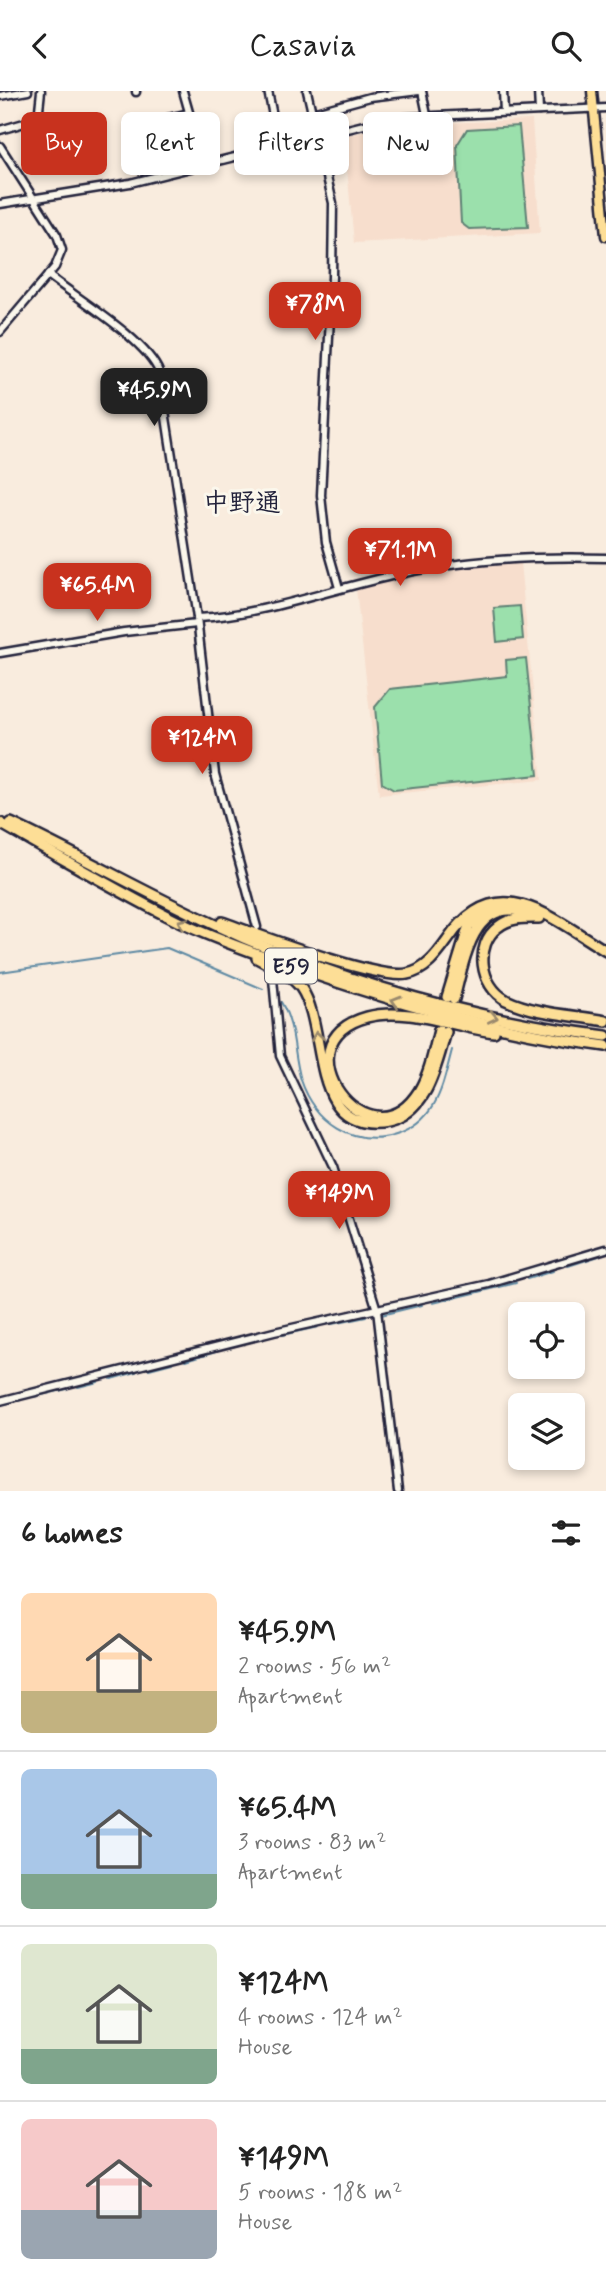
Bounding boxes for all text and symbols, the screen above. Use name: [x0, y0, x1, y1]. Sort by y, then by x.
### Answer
text: Casavia: [249, 25, 357, 67]
icon: back: [21, 27, 59, 65]
icon: search: [547, 27, 585, 65]
chip: Buy: [21, 112, 107, 175]
chip: Rent: [121, 112, 220, 175]
chip: Filters: [234, 112, 349, 175]
chip: New: [363, 112, 453, 175]
pin: ¥78M: [274, 282, 356, 342]
text: ¥78M: [285, 290, 345, 320]
pin: ¥45.9M: [97, 369, 211, 428]
text: ¥45.9M: [116, 376, 192, 406]
district label: 中野通: [203, 487, 281, 521]
pin: ¥71.1M: [343, 529, 457, 588]
text: ¥71.1M: [364, 536, 436, 566]
pin: ¥65.4M: [40, 563, 154, 623]
text: ¥65.4M: [59, 571, 135, 601]
pin: ¥124M: [153, 717, 251, 776]
text: ¥124M: [167, 724, 237, 754]
one-way arrow: [177, 917, 190, 931]
road number: E59: [265, 949, 317, 983]
one-way arrow: [390, 995, 402, 1010]
one-way arrow: [487, 1008, 499, 1023]
one-way arrow: [310, 1030, 325, 1042]
pin: ¥149M: [290, 1171, 388, 1231]
text: ¥149M: [304, 1179, 374, 1209]
map controls: [508, 1302, 585, 1470]
button: locate: [508, 1302, 585, 1379]
button: layers: [508, 1393, 585, 1470]
text: 6 homes: [21, 1514, 123, 1553]
icon: filters: [547, 1514, 585, 1552]
text: ¥45.9M: [238, 1613, 336, 1652]
icon: home: [77, 1621, 161, 1705]
text: 2 rooms · 56 m²: [238, 1652, 391, 1682]
text: Apartment: [238, 1682, 343, 1712]
text: ¥65.4M: [238, 1789, 337, 1828]
icon: home: [77, 1797, 161, 1881]
text: 3 rooms · 83 m²: [238, 1828, 386, 1858]
text: Apartment: [238, 1858, 343, 1888]
text: ¥124M: [238, 1964, 329, 2003]
icon: home: [77, 1972, 161, 2056]
text: 4 rooms · 124 m²: [238, 2003, 403, 2033]
text: House: [238, 2033, 292, 2063]
text: ¥149M: [238, 2139, 329, 2178]
icon: home: [77, 2147, 161, 2231]
text: 5 rooms · 188 m²: [238, 2178, 402, 2208]
text: House: [238, 2208, 292, 2238]

